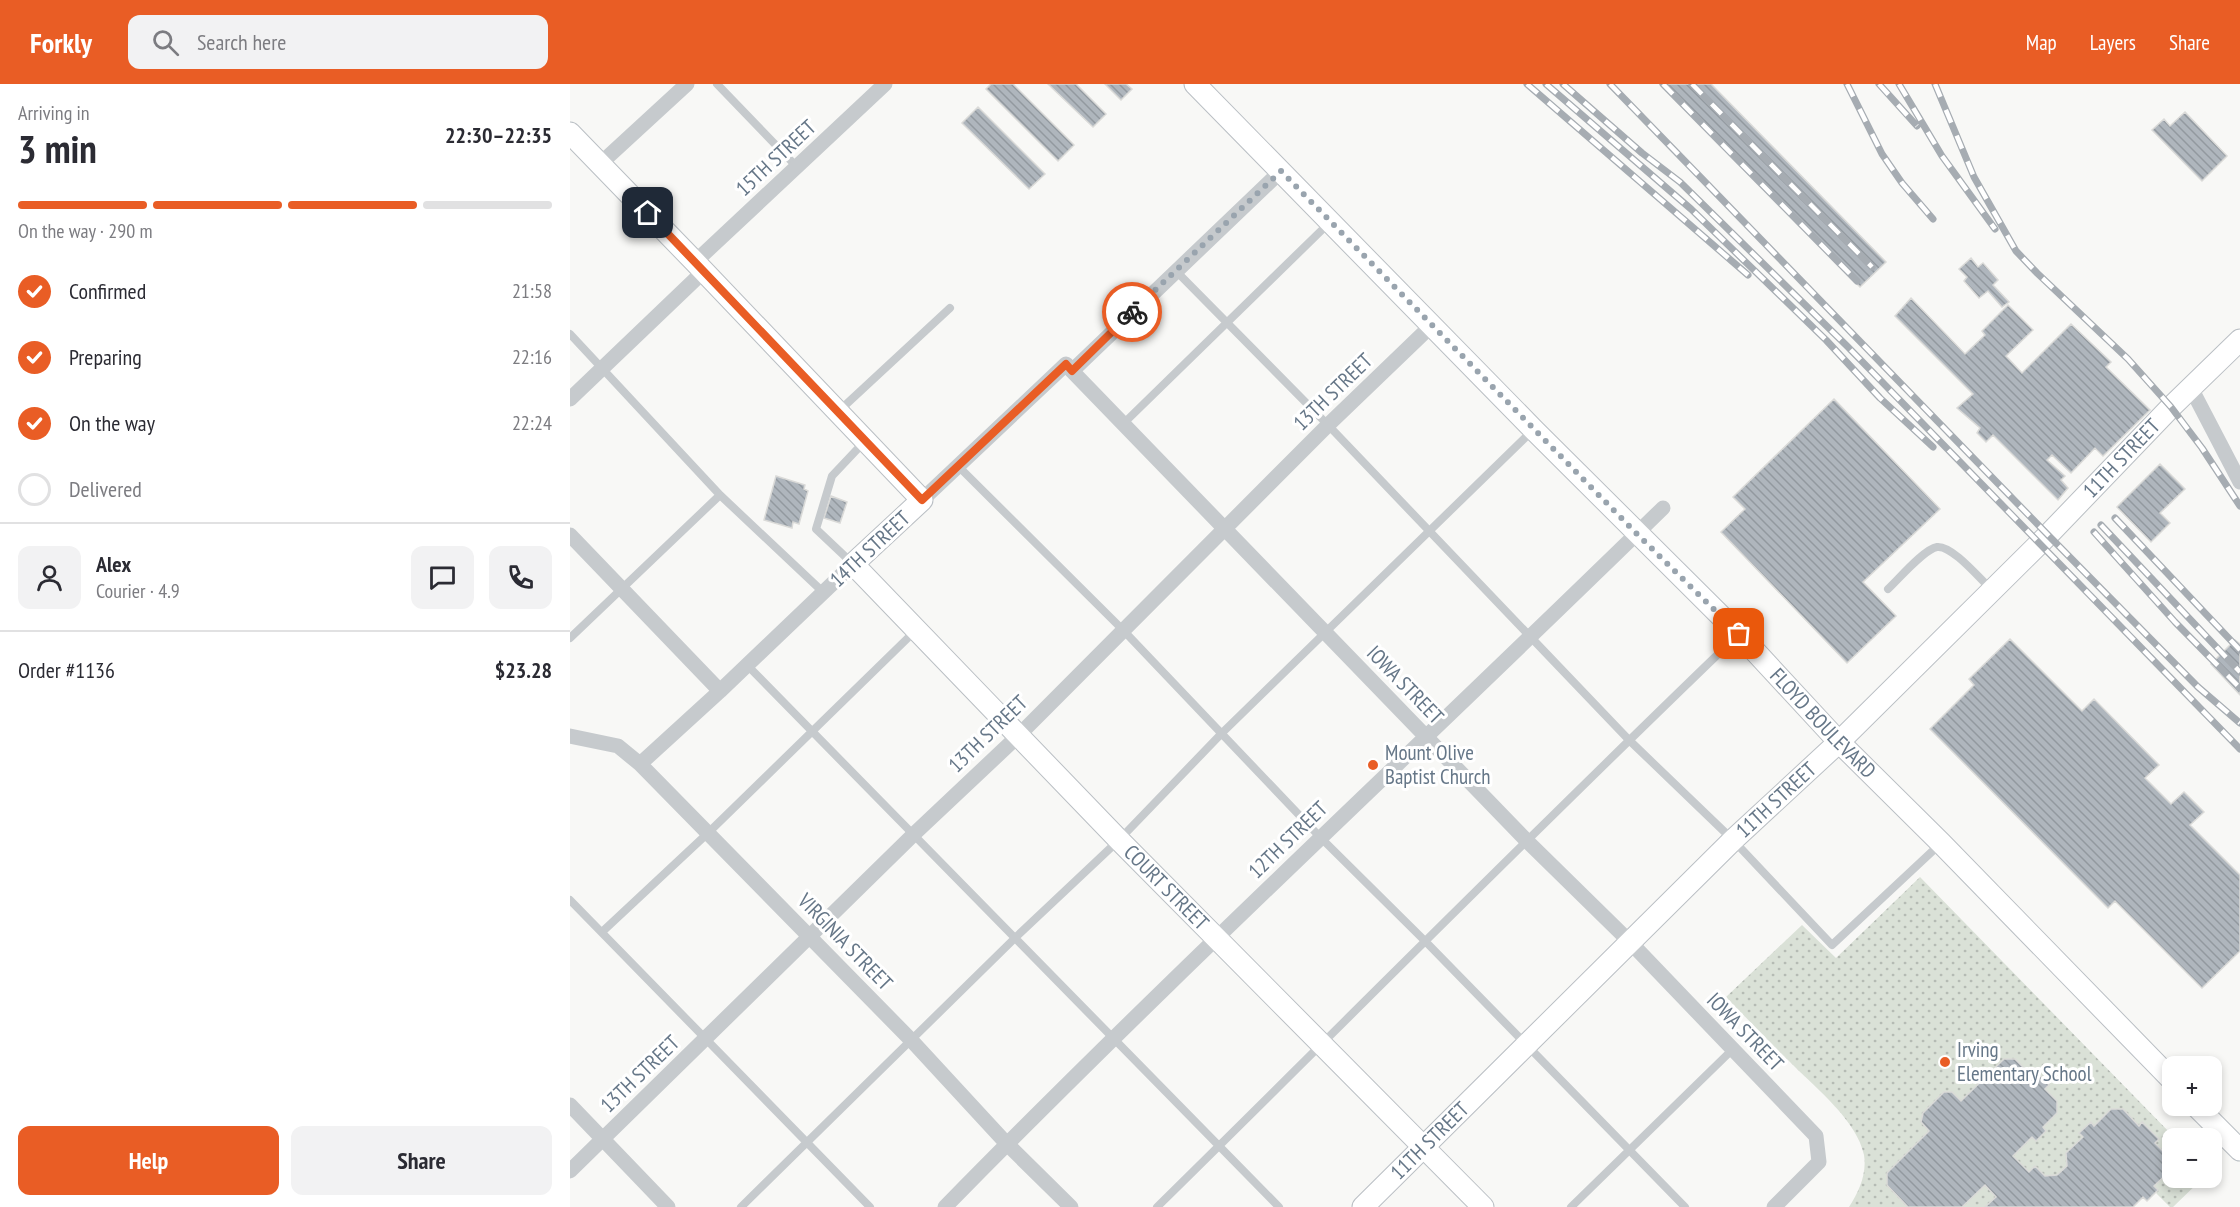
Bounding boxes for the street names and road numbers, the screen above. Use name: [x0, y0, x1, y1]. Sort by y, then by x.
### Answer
street label: 15TH STREET: [730, 113, 822, 202]
street label: 13TH STREET: [1287, 347, 1378, 436]
street label: 11TH STREET: [2077, 412, 2166, 503]
street label: 14TH STREET: [824, 504, 916, 593]
street label: IOWA STREET: [1361, 640, 1450, 730]
street label: FLOYD BOULEVARD: [1764, 662, 1882, 784]
street label: 13TH STREET: [942, 689, 1033, 778]
street label: 11TH STREET: [1730, 755, 1822, 844]
street label: 12TH STREET: [1242, 795, 1333, 884]
street label: COURT STREET: [1118, 839, 1215, 936]
street label: VIRGINIA STREET: [792, 887, 899, 996]
street label: IOWA STREET: [1701, 987, 1790, 1077]
street label: 13TH STREET: [594, 1029, 685, 1118]
street label: 11TH STREET: [1384, 1095, 1475, 1185]

